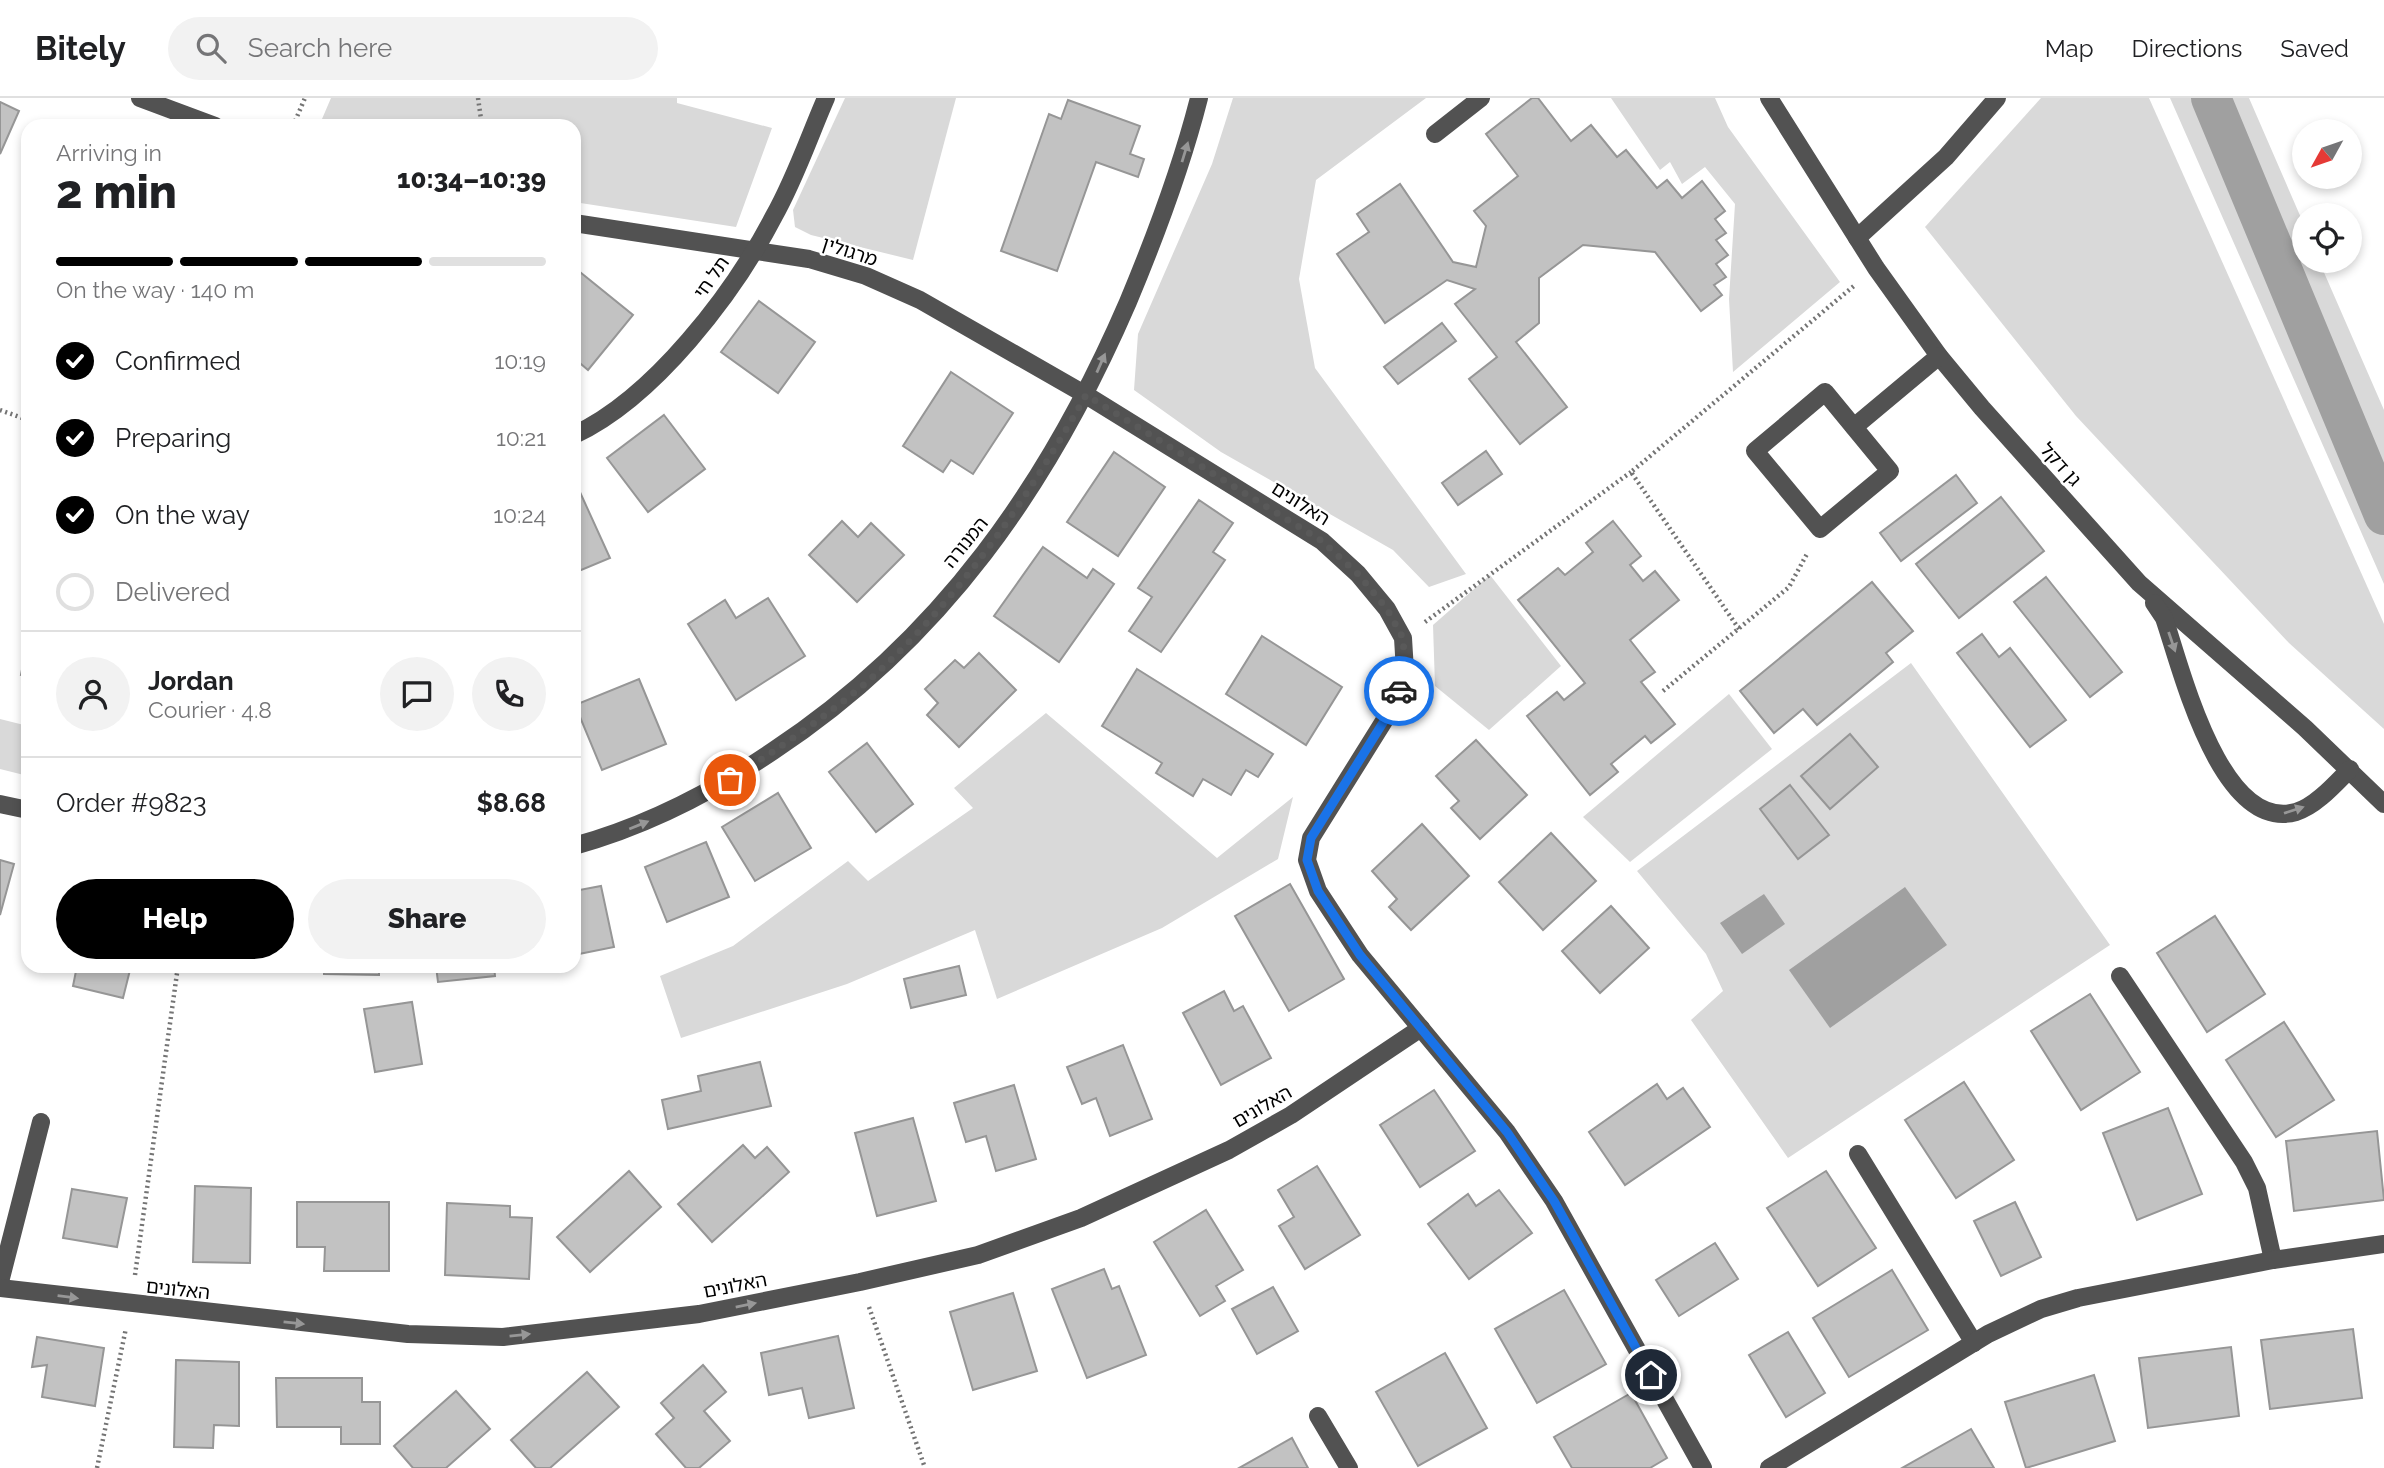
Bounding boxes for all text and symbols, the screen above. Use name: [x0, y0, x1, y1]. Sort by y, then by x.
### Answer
search box: [168, 17, 658, 80]
text: Bitely: [35, 29, 126, 68]
icon: search: [192, 29, 230, 67]
text: Search here: [248, 33, 392, 63]
text: Map: [2045, 34, 2094, 63]
text: Directions: [2132, 34, 2242, 63]
text: Saved: [2280, 34, 2349, 63]
north arrow: [2292, 119, 2362, 189]
map controls: [2292, 119, 2362, 273]
text: Arriving in: [56, 139, 162, 166]
one-way arrow: [1180, 141, 1191, 162]
text: 10:34–10:39: [397, 164, 546, 194]
text: 2 min: [56, 165, 177, 219]
button: locate: [2292, 203, 2362, 273]
street label: מרגולין: [819, 232, 881, 270]
street label: תל חי: [689, 252, 733, 302]
text: On the way · 140 m: [56, 276, 254, 303]
icon: check: [56, 342, 94, 380]
text: Confirmed: [115, 346, 241, 376]
text: 10:19: [494, 347, 546, 374]
one-way arrow: [1095, 353, 1107, 373]
icon: check: [56, 419, 94, 457]
text: Preparing: [115, 423, 231, 453]
text: 10:21: [496, 424, 546, 451]
street label: גן דקל: [2036, 438, 2086, 490]
street label: האלונים: [1268, 477, 1334, 529]
icon: check: [56, 496, 94, 534]
text: On the way: [115, 500, 250, 530]
text: 10:24: [493, 501, 546, 528]
street label: המנורה: [938, 512, 992, 572]
text: Delivered: [115, 577, 230, 607]
one-way arrow: [2167, 632, 2178, 653]
courier: [1364, 656, 1434, 726]
button: person: [56, 657, 130, 731]
button: chat: [380, 657, 454, 731]
button: phone: [472, 657, 546, 731]
text: Jordan: [148, 666, 234, 696]
icon: car: [1380, 672, 1418, 710]
text: Courier · 4.8: [148, 696, 272, 723]
pin: [700, 750, 760, 810]
icon: bag: [711, 761, 749, 799]
text: Order #9823: [56, 788, 207, 818]
text: $8.68: [476, 788, 546, 818]
one-way arrow: [2284, 805, 2305, 815]
one-way arrow: [628, 820, 649, 831]
button: Help: [56, 879, 294, 959]
button: Share: [308, 879, 546, 959]
street label: האלונים: [1229, 1080, 1295, 1132]
street label: האלונים: [701, 1268, 769, 1302]
street label: האלונים: [145, 1275, 211, 1303]
one-way arrow: [57, 1291, 79, 1302]
one-way arrow: [735, 1299, 757, 1310]
one-way arrow: [283, 1318, 305, 1329]
one-way arrow: [510, 1329, 532, 1340]
pin: [1621, 1345, 1681, 1405]
icon: home: [1632, 1356, 1670, 1394]

